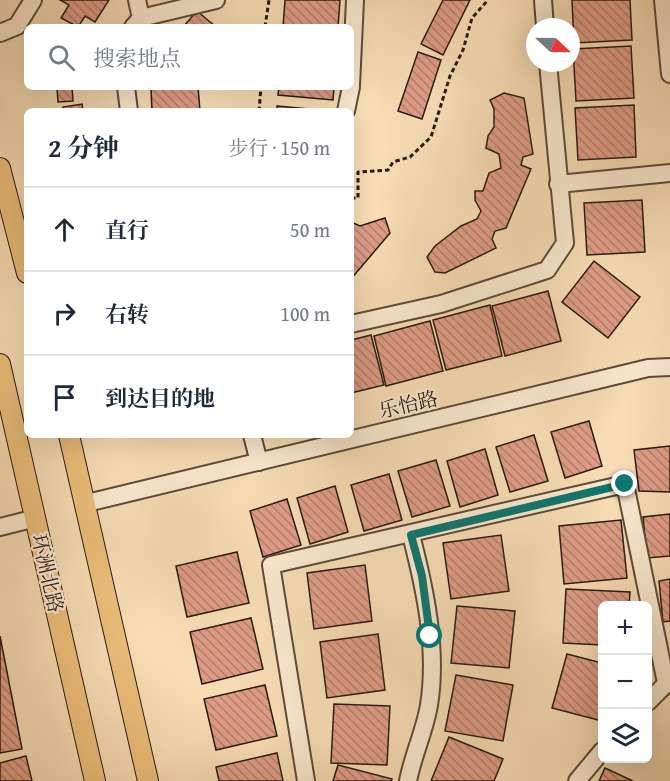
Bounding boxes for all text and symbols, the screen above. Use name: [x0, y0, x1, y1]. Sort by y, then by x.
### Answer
north arrow: [526, 18, 580, 72]
search box: [24, 24, 354, 90]
icon: search: [45, 41, 78, 74]
text: 搜索地点: [93, 42, 181, 74]
text: 2 分钟: [48, 128, 119, 167]
text: 步行 · 150 m: [228, 133, 330, 162]
icon: ahead: [48, 213, 81, 246]
text: 直行: [105, 214, 149, 246]
text: 50 m: [290, 215, 330, 244]
icon: right: [48, 297, 81, 330]
text: 右转: [105, 298, 149, 330]
text: 100 m: [280, 299, 330, 328]
icon: arrive: [48, 381, 81, 414]
text: 到达目的地: [105, 382, 215, 414]
street label: 乐怡路: [376, 383, 440, 425]
route end: [611, 470, 637, 496]
street label: 环洲北路: [25, 531, 71, 615]
map controls: [598, 601, 652, 763]
button: +: [598, 601, 652, 655]
route start: [416, 622, 442, 648]
button: −: [598, 655, 652, 709]
button: layers: [598, 709, 652, 763]

